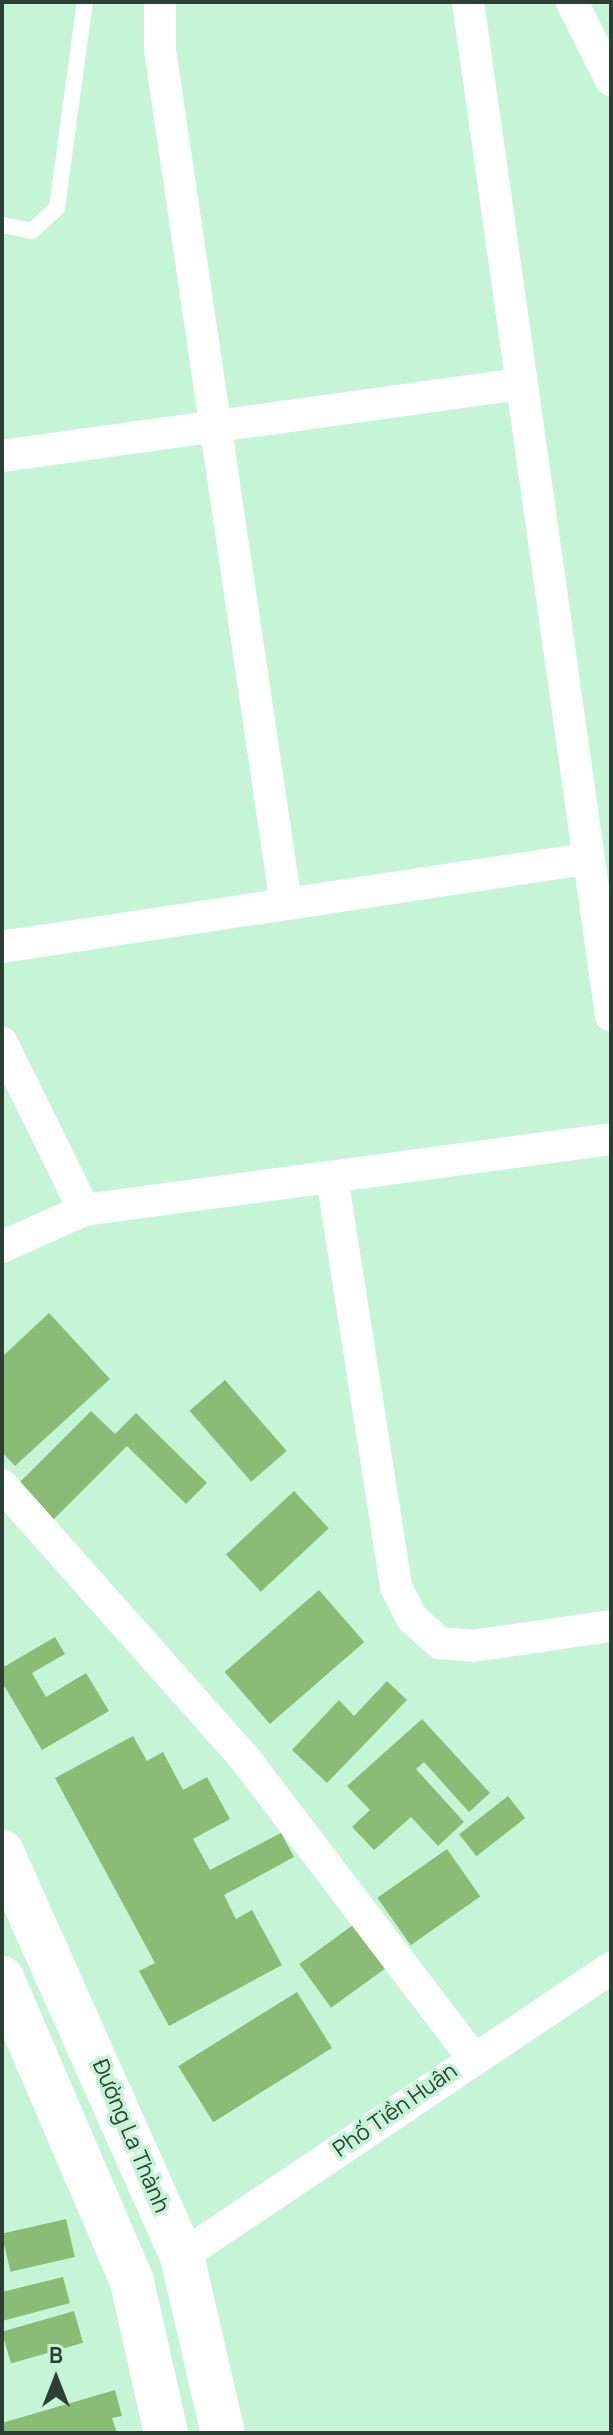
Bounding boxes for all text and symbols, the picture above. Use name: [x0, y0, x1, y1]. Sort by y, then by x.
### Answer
street label: Đường La Thành: [87, 2055, 175, 2217]
street label: Phố Tiền Huân: [328, 2057, 462, 2163]
north arrow: [16, 2339, 96, 2419]
text: B: [49, 2340, 63, 2370]

